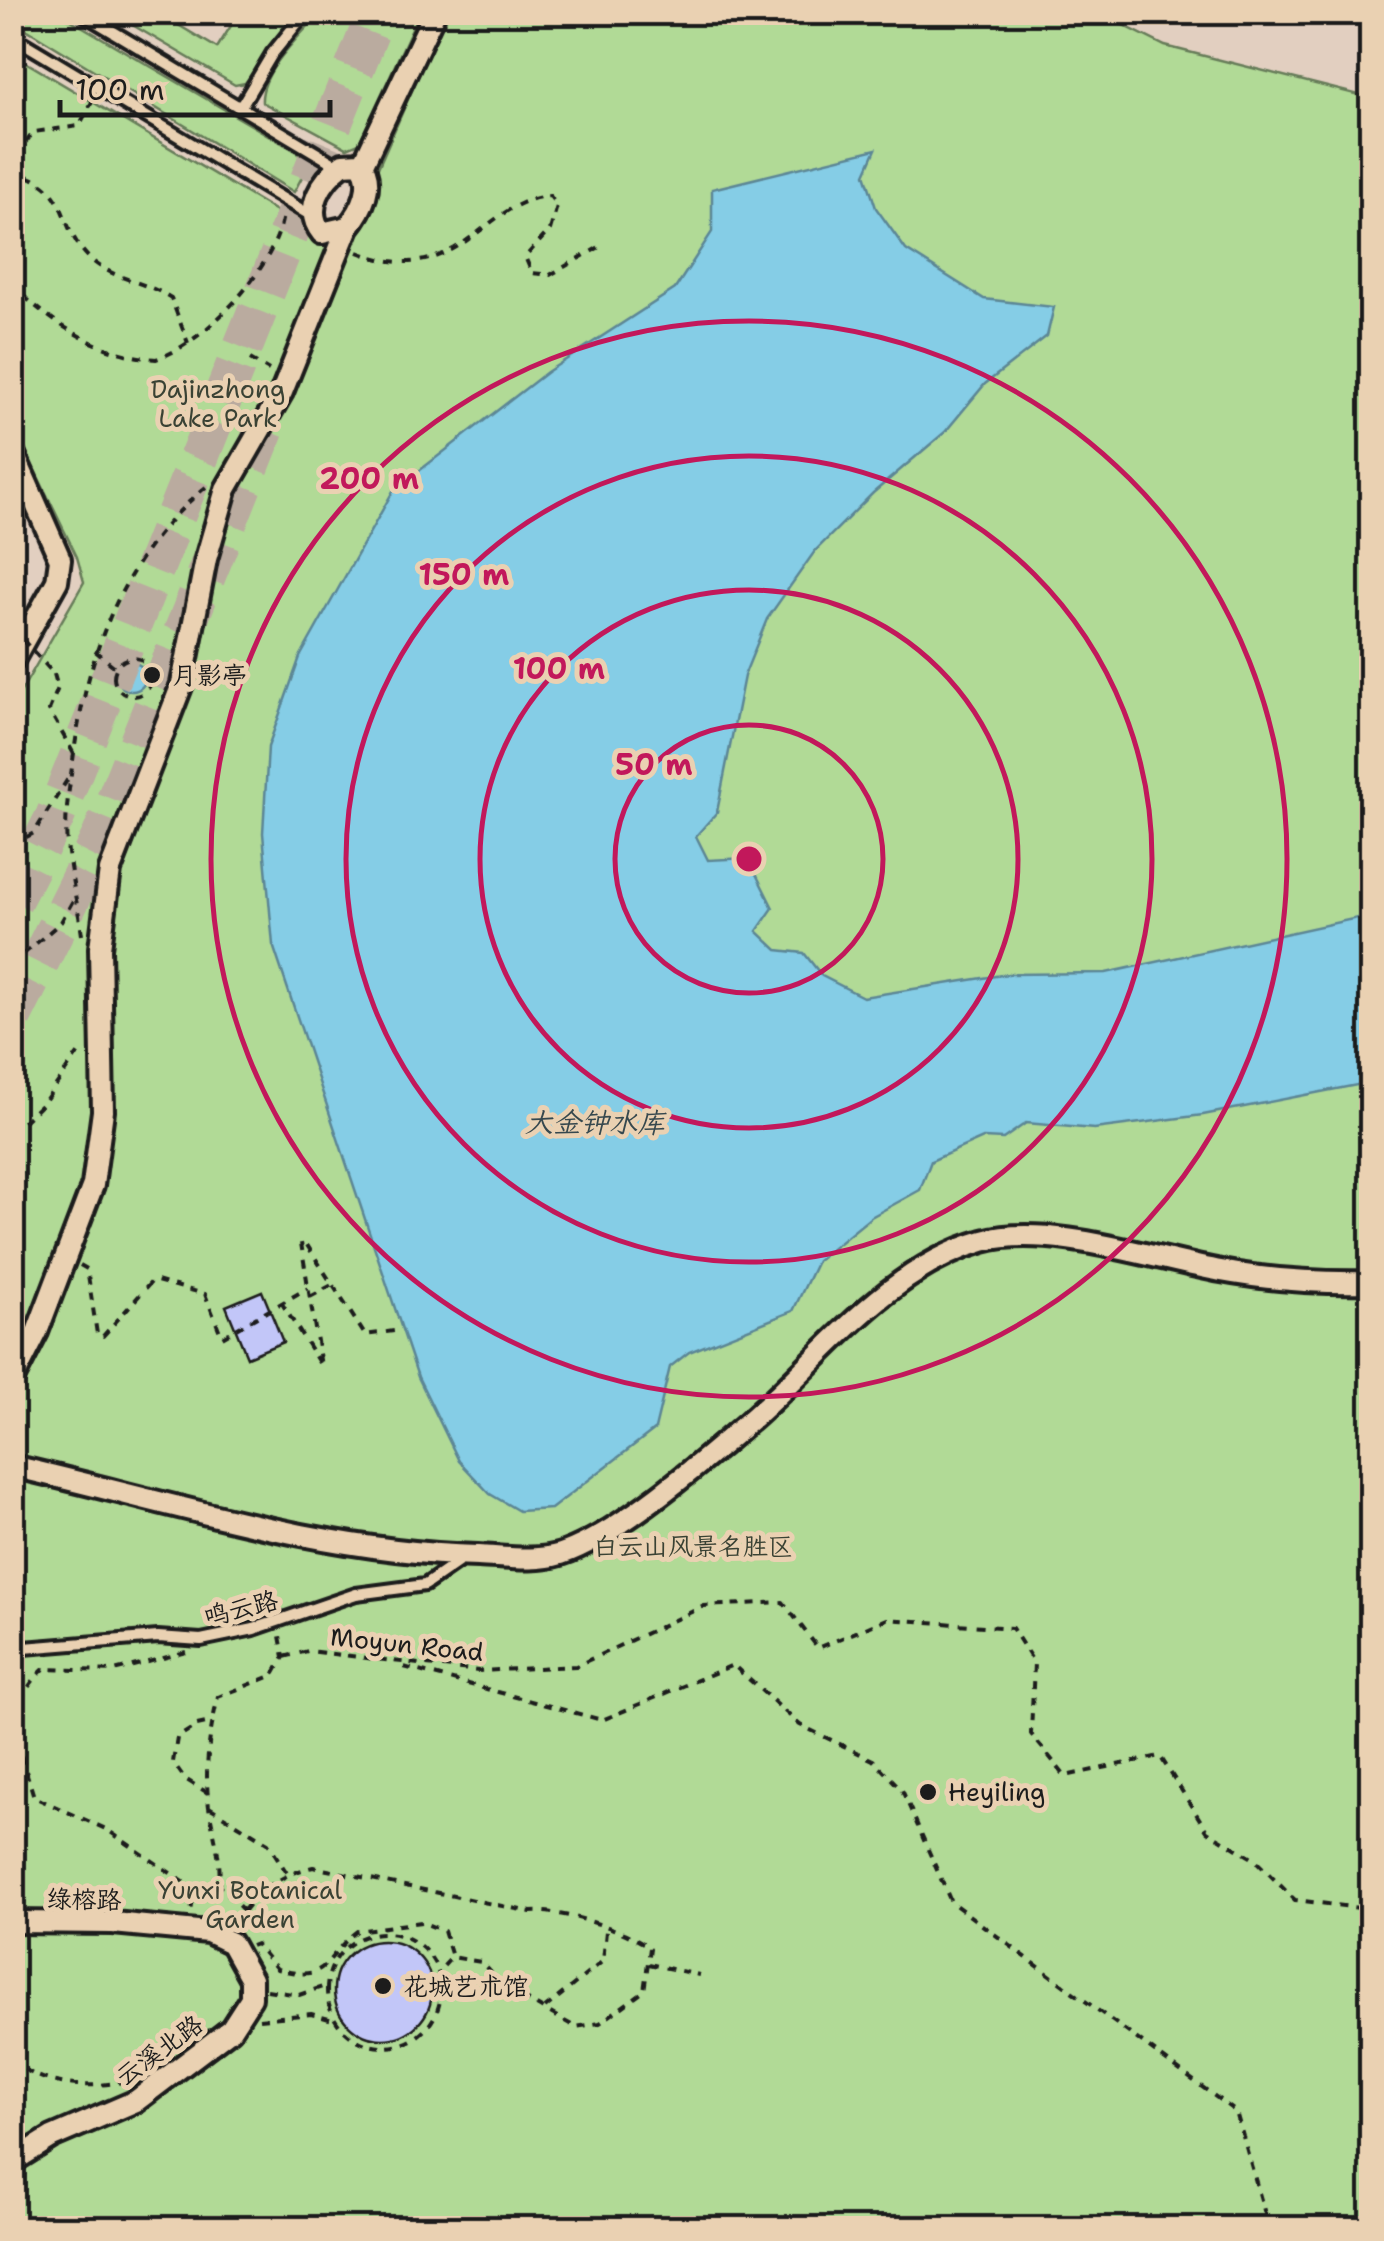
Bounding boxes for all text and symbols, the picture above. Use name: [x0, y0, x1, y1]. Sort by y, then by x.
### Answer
scale bar: [60, 55, 330, 117]
text: 100 m: [75, 69, 165, 110]
park label: Dajinzhong Lake Park: [151, 372, 285, 435]
text: 200 m: [319, 458, 419, 499]
text: 150 m: [419, 554, 509, 595]
text: 100 m: [513, 648, 605, 689]
place label: 月影亭: [172, 658, 247, 692]
marker: 月影亭: [141, 664, 163, 686]
text: 50 m: [615, 744, 693, 785]
centre of rings: [731, 841, 767, 877]
water label: 大金钟水库: [525, 1103, 667, 1141]
park label: 白云山风景名胜区: [593, 1529, 793, 1563]
street label: 鸣云路: [200, 1582, 282, 1634]
street label: Moyun Road: [329, 1619, 485, 1669]
place label: Heyiling: [948, 1775, 1045, 1809]
marker: Heyiling: [917, 1781, 939, 1803]
park label: Yunxi Botanical Garden: [158, 1873, 342, 1936]
street label: 绿榕路: [46, 1881, 122, 1917]
place label: 花城艺术馆: [403, 1969, 528, 2003]
marker: 花城艺术馆: [372, 1975, 394, 1997]
street label: 云溪北路: [109, 2007, 209, 2093]

